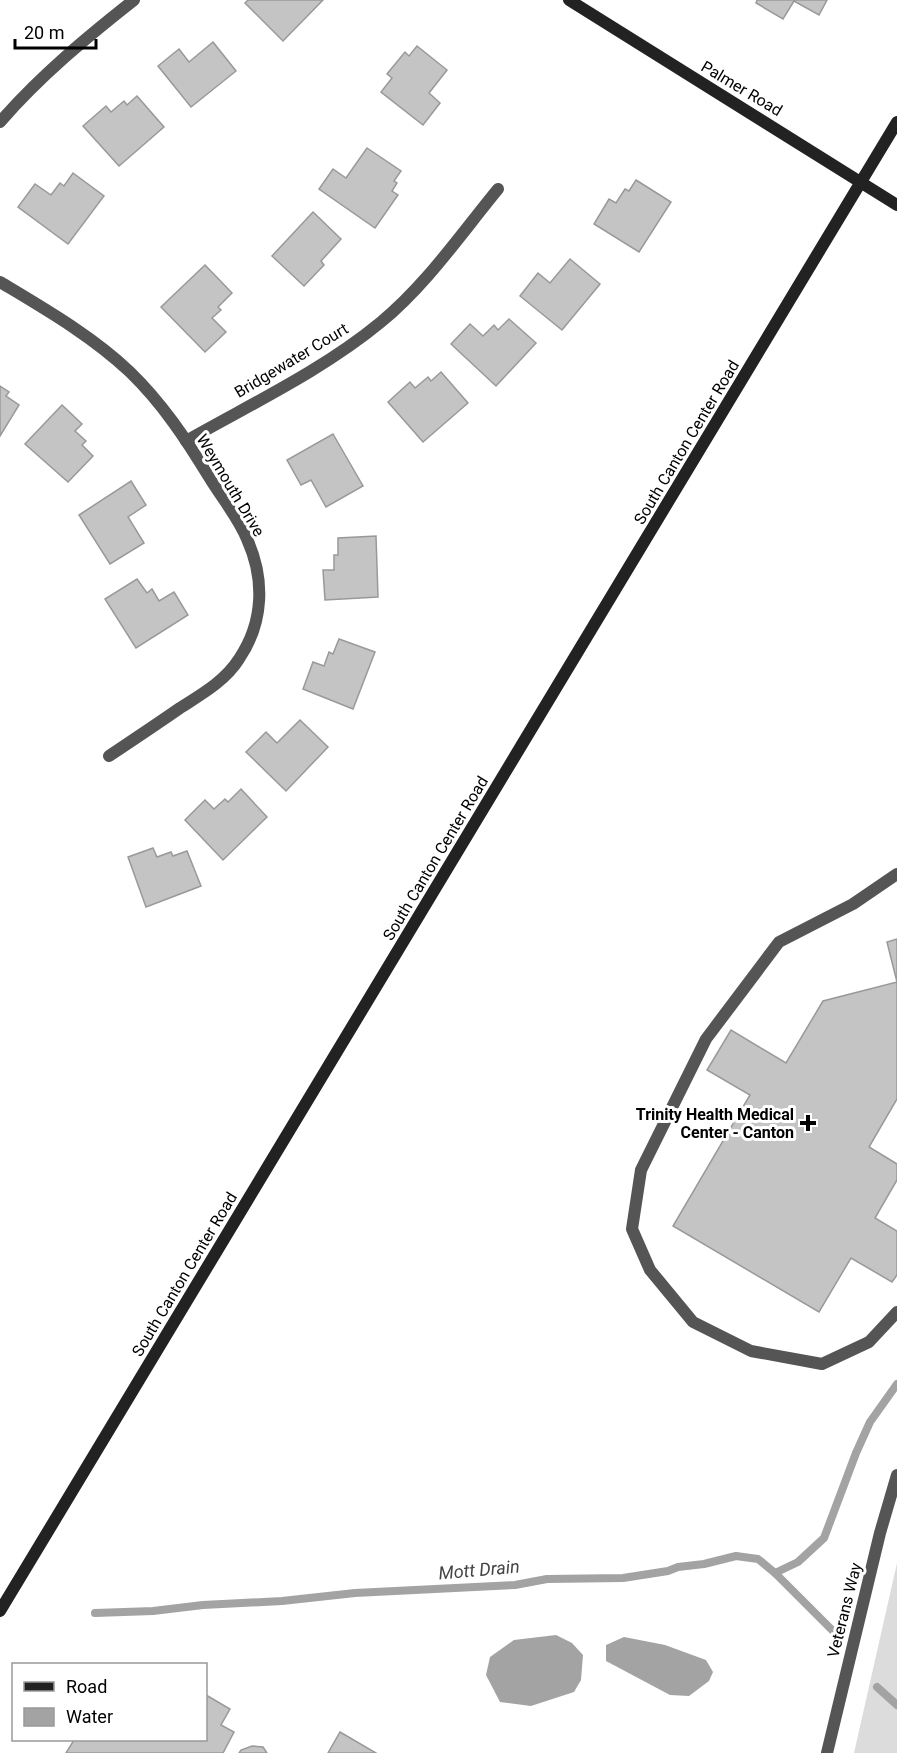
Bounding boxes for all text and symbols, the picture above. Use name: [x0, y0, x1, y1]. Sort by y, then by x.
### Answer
scale bar: [15, 12, 96, 50]
text: 20 m: [24, 22, 64, 43]
street label: Palmer Road: [698, 57, 786, 120]
street label: Bridgewater Court: [231, 319, 351, 402]
street label: South Canton Center Road: [630, 357, 743, 528]
street label: Weymouth Drive: [193, 431, 269, 540]
street label: South Canton Center Road: [379, 773, 492, 944]
place label: Trinity Health Medical Center - Canton: [636, 1105, 794, 1142]
marker: Trinity Health Medical Center - Canton: [799, 1114, 817, 1132]
street label: South Canton Center Road: [128, 1189, 241, 1360]
water label: Mott Drain: [437, 1555, 520, 1584]
street label: Veterans Way: [824, 1560, 866, 1659]
legend: [12, 1663, 207, 1741]
text: Road: [66, 1676, 107, 1697]
text: Water: [66, 1706, 113, 1727]

